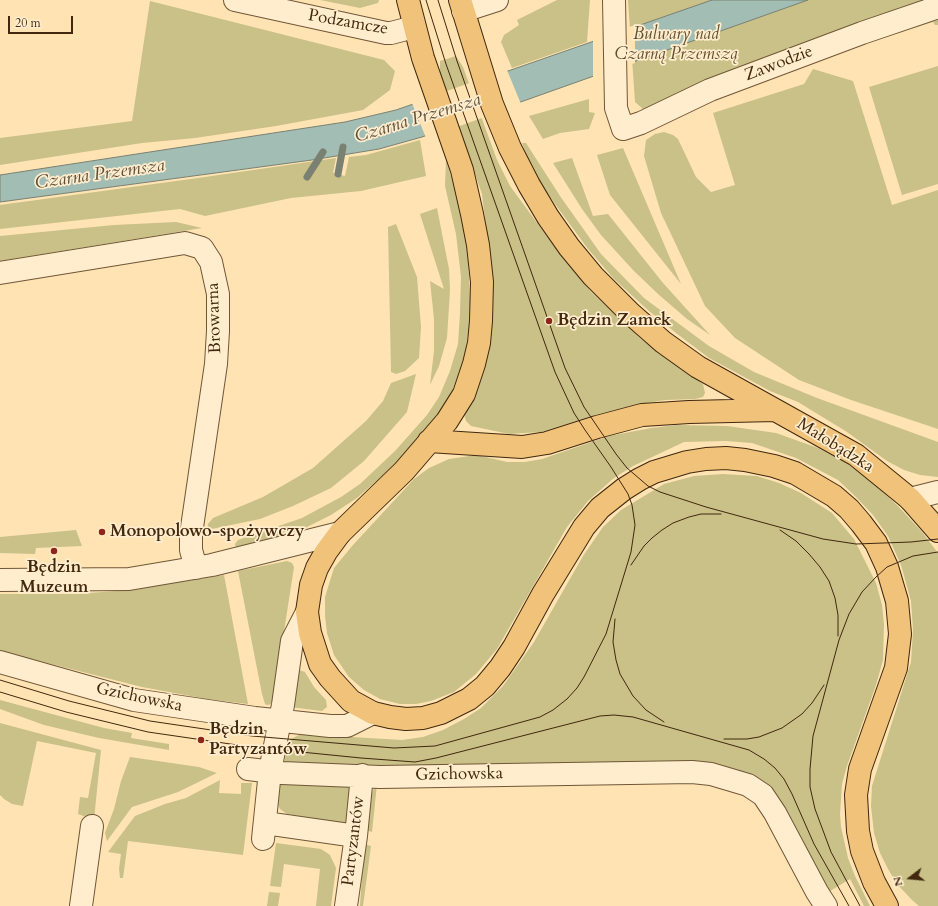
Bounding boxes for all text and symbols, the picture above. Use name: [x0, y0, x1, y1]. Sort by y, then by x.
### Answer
street label: Podzamcze: [307, 6, 389, 40]
scale bar: [10, 8, 75, 34]
text: 20 m: [15, 15, 41, 31]
park label: Bulwary nad Czarną Przemszą: [614, 25, 738, 65]
street label: Zawodzie: [742, 42, 816, 86]
water label: Czarna Przemsza: [352, 90, 484, 148]
water label: Czarna Przemsza: [34, 155, 166, 195]
street label: Browarna: [204, 282, 226, 354]
place label: Będzin Zamek: [557, 311, 671, 331]
marker: Będzin Zamek: [544, 316, 554, 326]
street label: Małobądzka: [793, 414, 877, 478]
place label: Monopolowo-spożywczy: [110, 522, 304, 542]
marker: Monopolowo-spożywczy: [97, 527, 107, 537]
marker: Będzin Muzeum: [49, 546, 59, 556]
place label: Będzin Muzeum: [20, 558, 88, 598]
street label: Gzichowska: [94, 679, 184, 717]
place label: Będzin Partyzantów: [209, 720, 307, 760]
marker: Będzin Partyzantów: [196, 735, 206, 745]
street label: Gzichowska: [415, 764, 503, 786]
street label: Partyzantów: [338, 795, 370, 887]
north arrow: [890, 858, 930, 898]
text: N: [889, 875, 907, 888]

